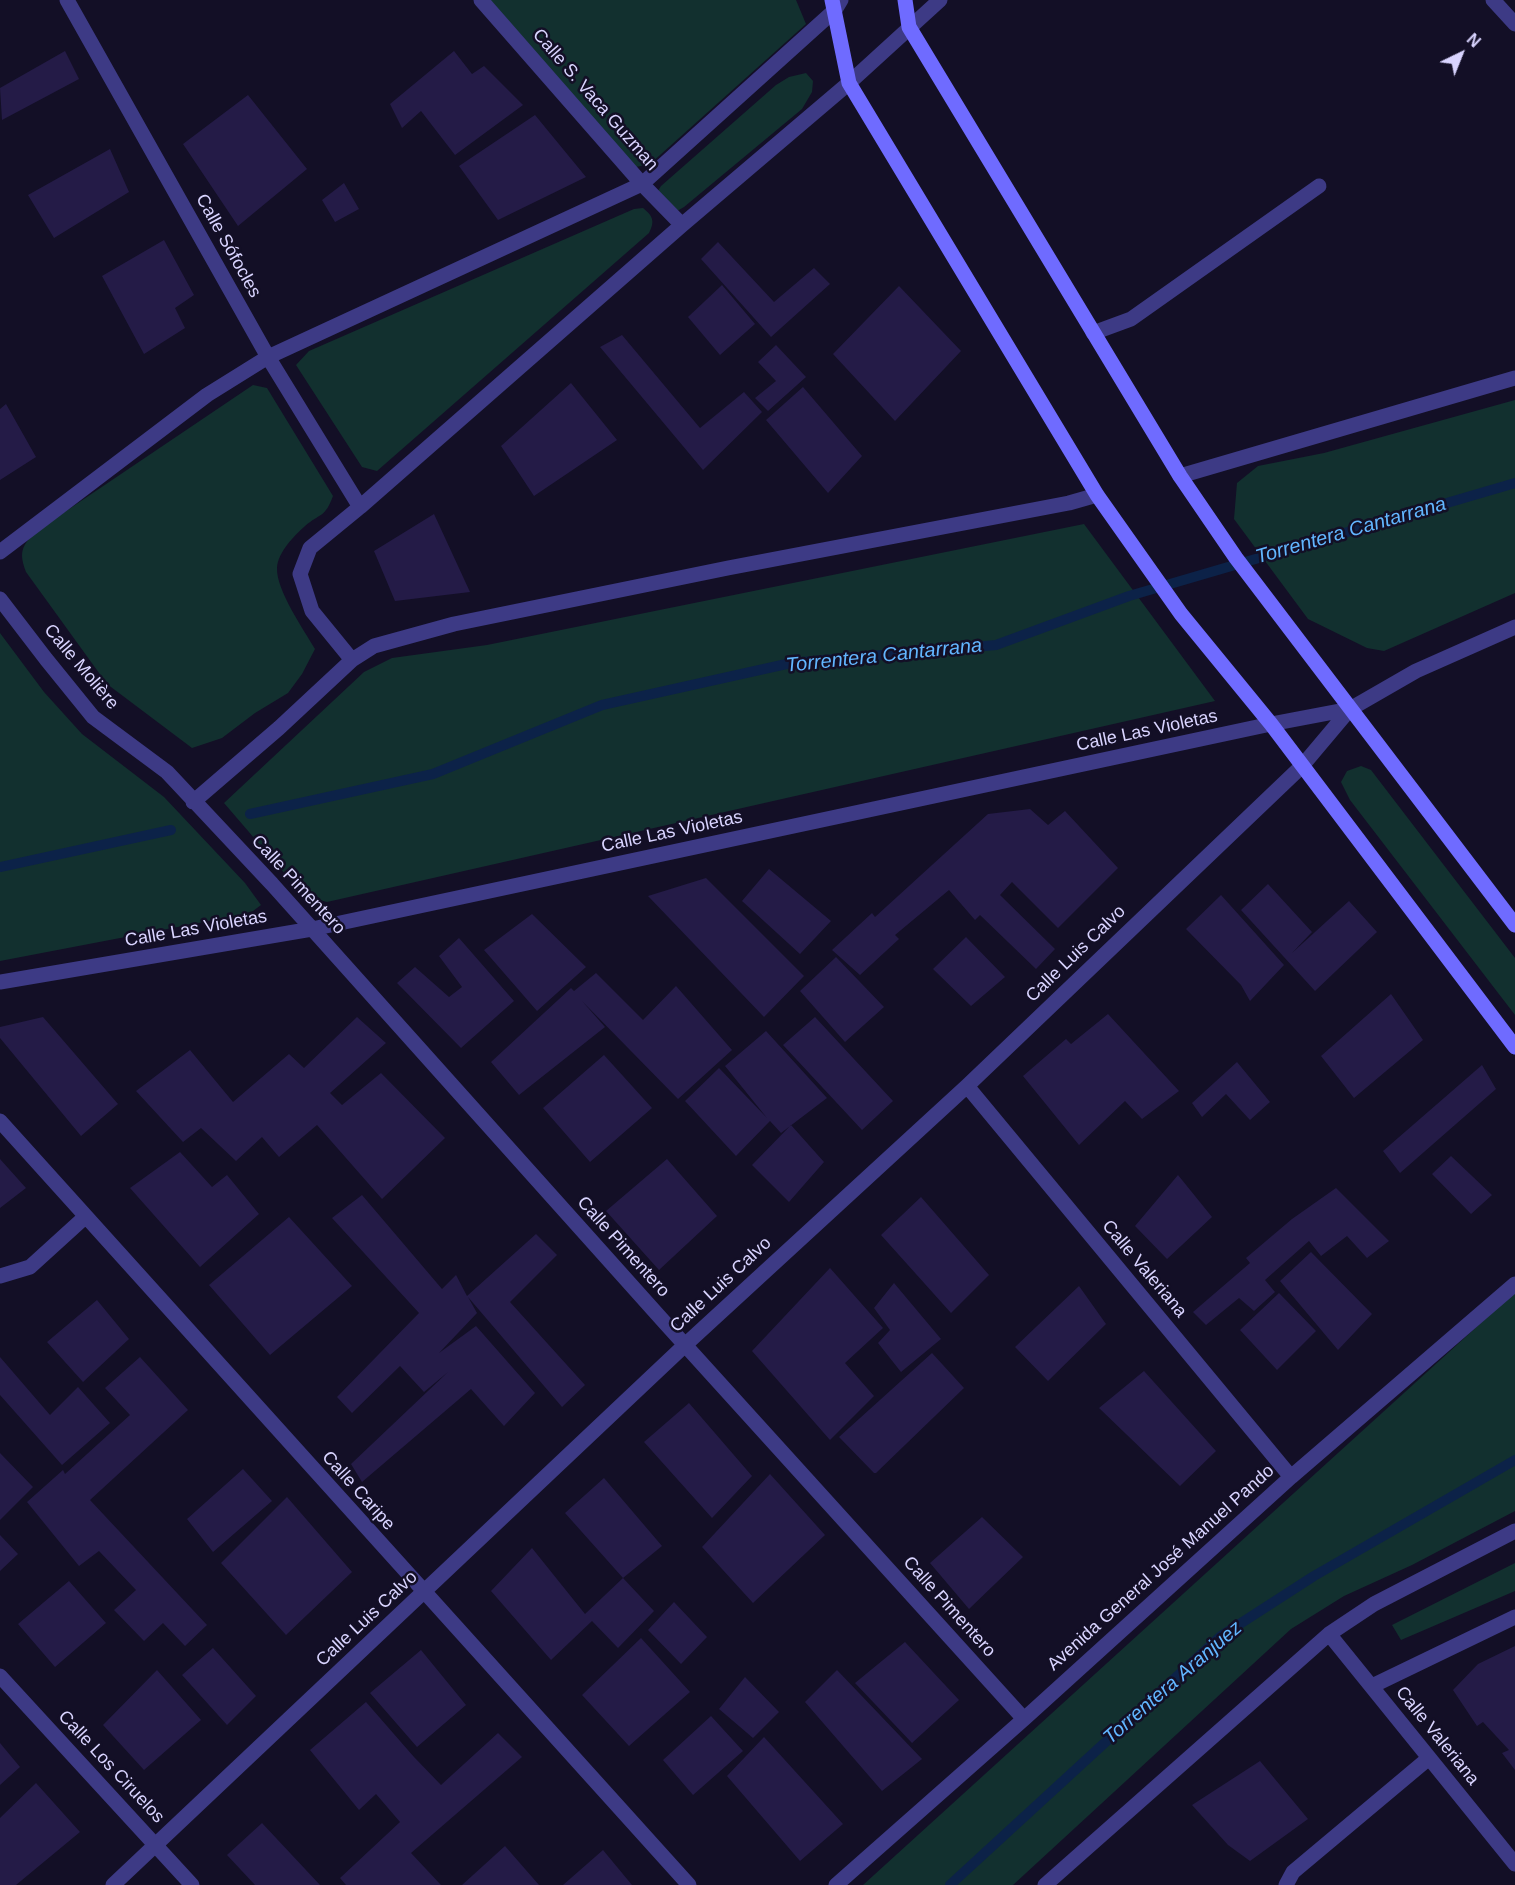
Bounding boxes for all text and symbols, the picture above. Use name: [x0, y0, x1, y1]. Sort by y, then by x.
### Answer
north arrow: [1431, 24, 1491, 84]
street label: Calle S. Vaca Guzman: [528, 25, 662, 175]
text: N: [1464, 30, 1484, 51]
street label: Calle Sófocles: [191, 190, 265, 302]
water label: Torrentera Cantarrana: [1253, 492, 1449, 570]
street label: Calle Molière: [39, 620, 123, 714]
water label: Torrentera Cantarrana: [785, 634, 983, 678]
street label: Calle Las Violetas: [1074, 705, 1220, 757]
street label: Calle Las Violetas: [599, 806, 745, 858]
street label: Calle Pimentero: [246, 831, 350, 939]
street label: Calle Luis Calvo: [1022, 901, 1130, 1007]
street label: Calle Las Violetas: [123, 906, 269, 952]
street label: Calle Pimentero: [572, 1192, 674, 1302]
street label: Calle Valeriana: [1097, 1216, 1191, 1322]
street label: Calle Luis Calvo: [666, 1233, 776, 1337]
street label: Calle Caripe: [317, 1447, 399, 1535]
street label: Avenida General José Manuel Pando: [1043, 1460, 1279, 1676]
street label: Calle Pimentero: [898, 1552, 1000, 1662]
street label: Calle Luis Calvo: [312, 1567, 422, 1671]
water label: Torrentera Aranjuez: [1099, 1616, 1247, 1750]
street label: Calle Valeriana: [1391, 1682, 1483, 1790]
street label: Calle Los Ciruelos: [53, 1706, 169, 1828]

